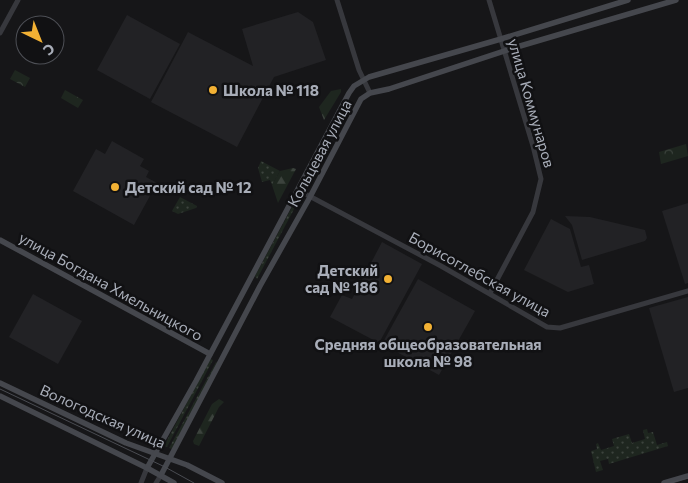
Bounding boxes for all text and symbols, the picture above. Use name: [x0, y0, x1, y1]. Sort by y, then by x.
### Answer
north arrow: [15, 15, 65, 65]
street label: улица Коммунаров: [505, 36, 559, 170]
text: С: [40, 40, 59, 59]
place label: Школа № 118: [223, 81, 319, 99]
marker: Школа № 118: [207, 84, 219, 96]
street label: Кольцевая улица: [283, 96, 355, 210]
place label: Детский сад № 12: [125, 178, 251, 196]
marker: Детский сад № 12: [109, 181, 121, 193]
street label: улица Богдана Хмельницкого: [16, 228, 206, 344]
street label: Борисоглебская улица: [406, 228, 554, 320]
place label: Детский сад № 186: [305, 261, 378, 296]
marker: Детский сад № 186: [382, 273, 394, 285]
marker: Средняя общеобразовательная школа № 98: [422, 321, 434, 333]
place label: Средняя общеобразовательная школа № 98: [314, 335, 542, 370]
street label: Вологодская улица: [38, 380, 168, 452]

